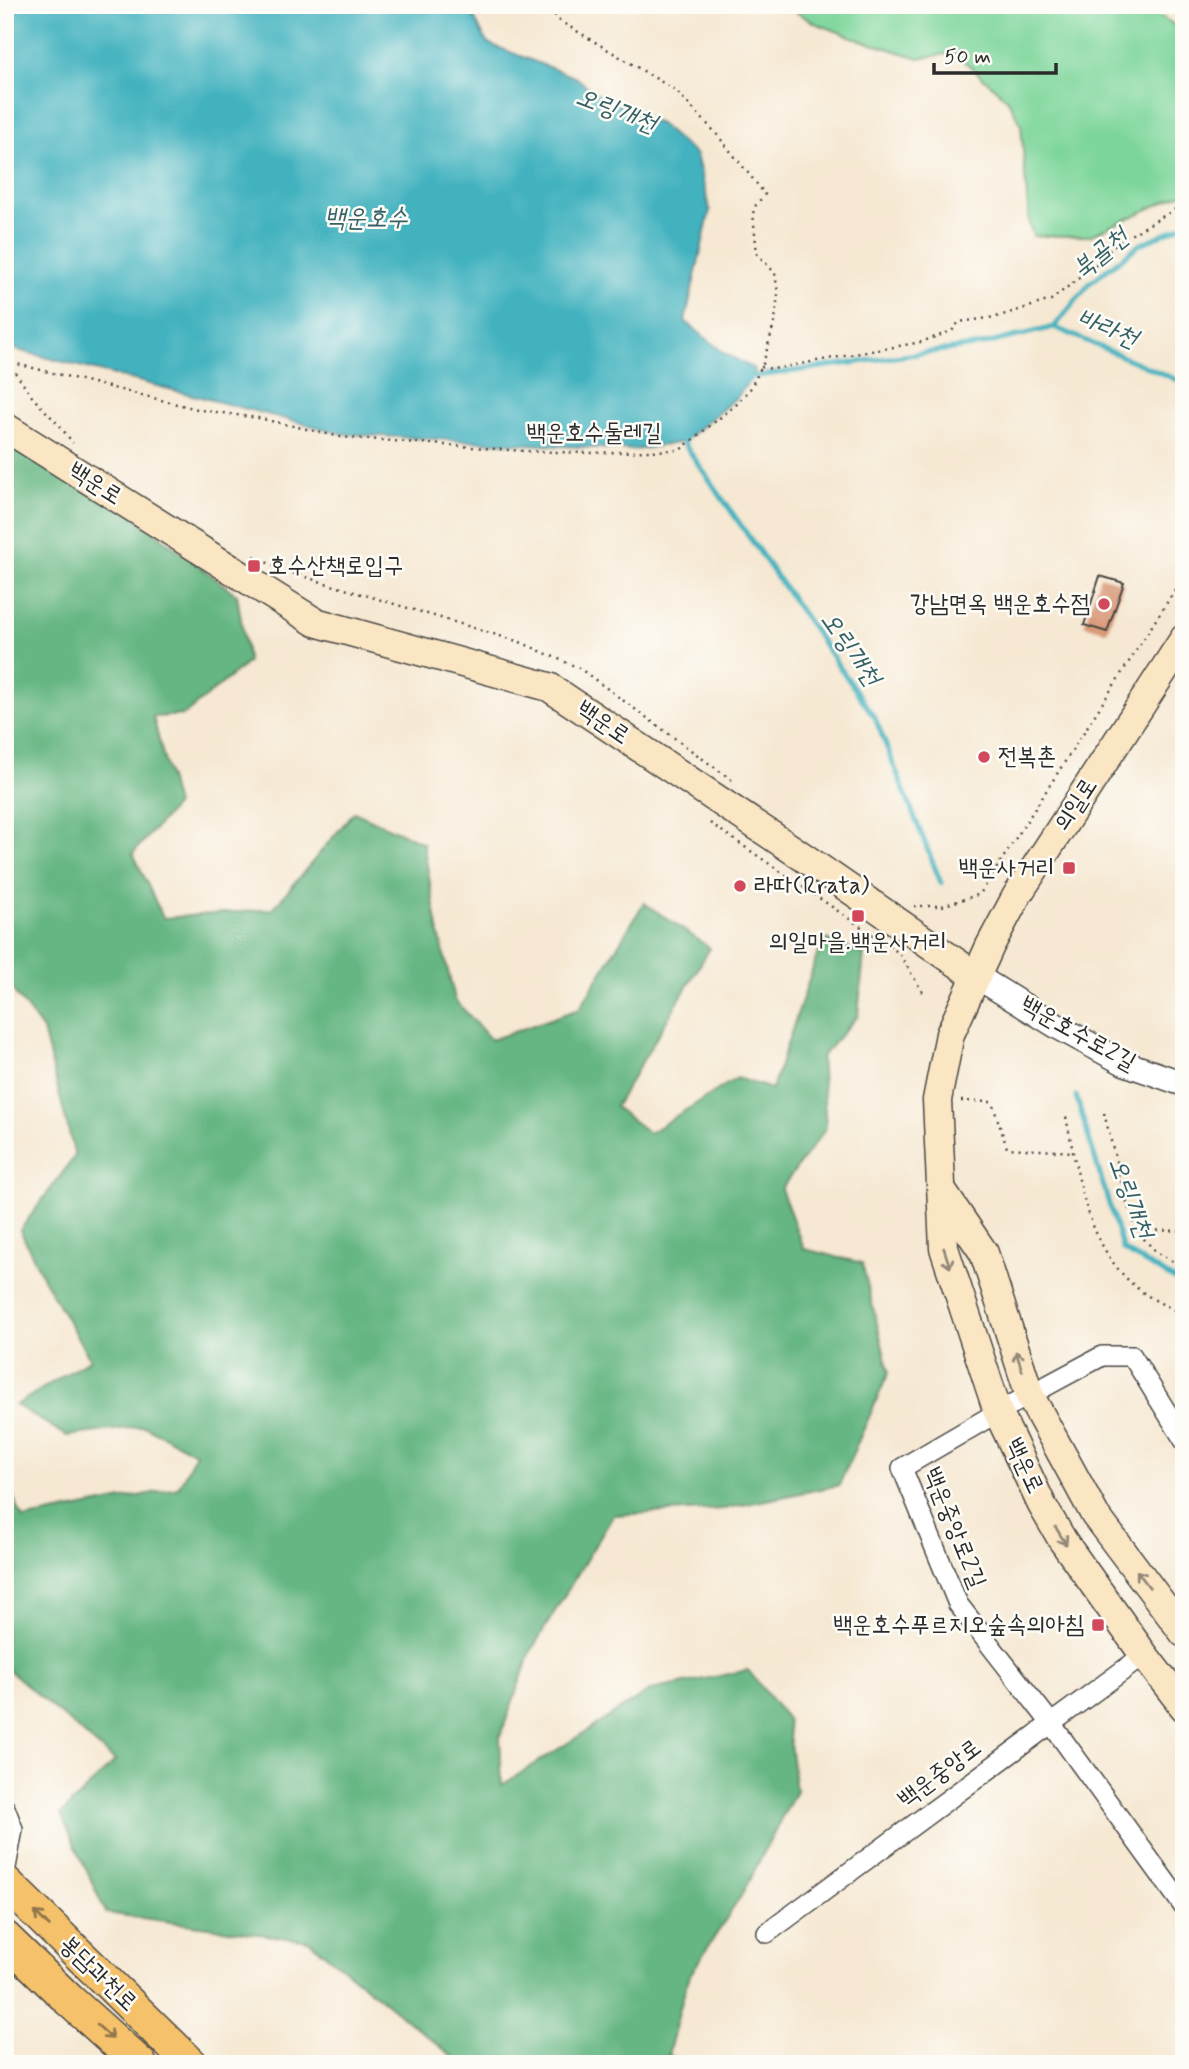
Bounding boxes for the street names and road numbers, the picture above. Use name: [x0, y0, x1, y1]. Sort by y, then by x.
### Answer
street label: 백운호수둘레길: [526, 418, 662, 449]
street label: 백운로: [62, 456, 128, 512]
street label: 백운로: [570, 694, 636, 752]
street label: 의일로: [1047, 772, 1105, 838]
street label: 백운호수로2길: [1015, 990, 1141, 1078]
street label: 백운로: [998, 1433, 1050, 1499]
street label: 백운중앙로2길: [916, 1463, 992, 1593]
street label: 백운중앙로: [892, 1733, 988, 1815]
street label: 봉담과천로: [53, 1929, 143, 2019]

